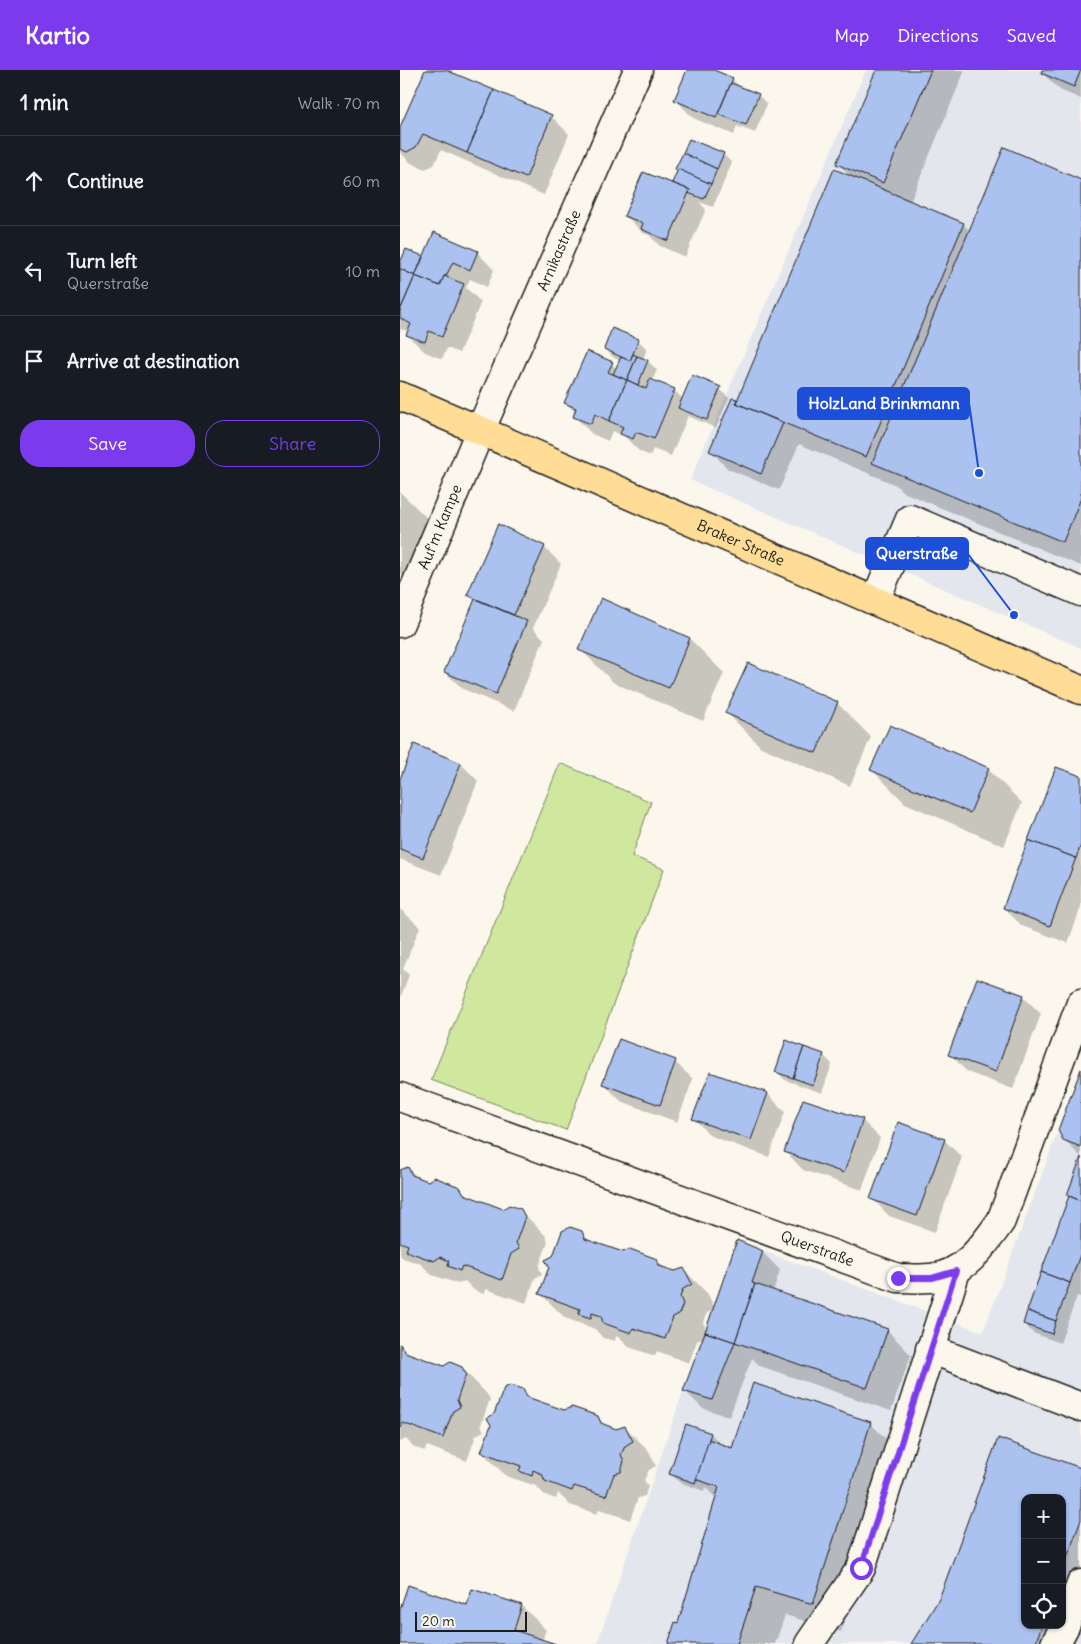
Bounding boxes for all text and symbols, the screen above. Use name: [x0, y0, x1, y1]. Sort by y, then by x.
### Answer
text: Kartio: [25, 20, 90, 50]
text: Map: [834, 24, 869, 47]
text: Directions: [897, 24, 979, 47]
text: Saved: [1007, 24, 1056, 47]
text: 1 min: [20, 89, 69, 116]
text: Walk · 70 m: [298, 93, 380, 113]
icon: ahead: [20, 167, 48, 195]
text: Continue: [67, 169, 144, 193]
text: 60 m: [342, 171, 380, 191]
street label: Arnikastraße: [532, 207, 585, 294]
text: Turn left: [67, 249, 137, 273]
icon: left: [20, 257, 48, 285]
text: 10 m: [345, 261, 380, 281]
text: Querstraße: [67, 273, 149, 293]
icon: arrive: [20, 347, 48, 375]
text: Arrive at destination: [67, 349, 240, 373]
callout: HolzLand Brinkmann: [798, 388, 969, 419]
text: HolzLand Brinkmann: [808, 393, 960, 413]
button: Save: [20, 420, 195, 467]
button: Share: [205, 420, 380, 467]
street label: Auf'm Kampe: [413, 481, 466, 572]
street label: Braker Straße: [694, 515, 788, 570]
callout: Querstraße: [866, 538, 968, 569]
text: Querstraße: [876, 543, 958, 563]
street label: Querstraße: [778, 1226, 857, 1270]
route end: [887, 1267, 910, 1290]
map controls: [1021, 1494, 1066, 1629]
button: +: [1021, 1494, 1066, 1539]
button: −: [1021, 1539, 1066, 1584]
route start: [850, 1557, 873, 1580]
button: locate: [1021, 1584, 1066, 1629]
scale bar: [415, 1609, 528, 1632]
text: 20 m: [422, 1612, 455, 1630]

